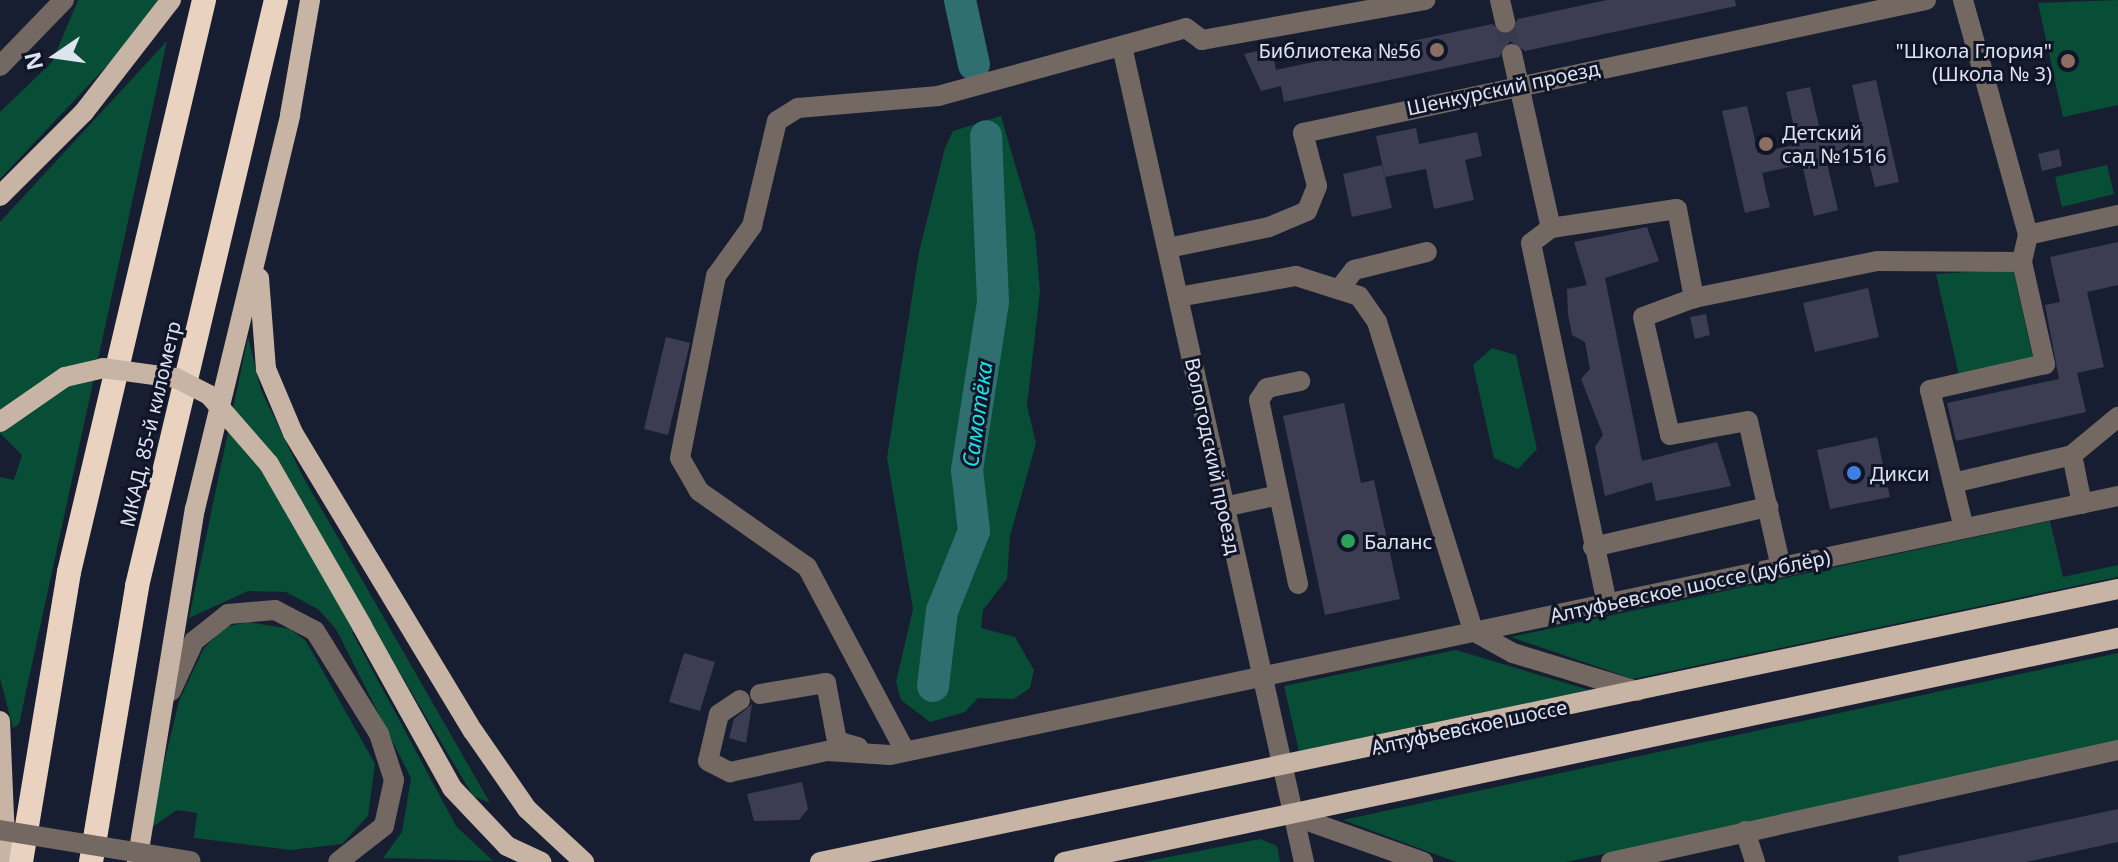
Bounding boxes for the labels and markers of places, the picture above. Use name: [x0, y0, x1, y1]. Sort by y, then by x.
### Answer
place label: Библиотека №56: [1259, 38, 1421, 62]
place label: "Школа Глория" (Школа № 3): [1896, 38, 2052, 85]
marker: Библиотека №56: [1428, 41, 1446, 59]
marker: "Школа Глория" (Школа № 3): [2059, 52, 2077, 70]
place label: Детский сад №1516: [1782, 120, 1886, 167]
marker: Детский сад №1516: [1757, 135, 1775, 153]
place label: Дикси: [1870, 461, 1929, 485]
marker: Дикси: [1845, 464, 1863, 482]
place label: Баланс: [1364, 529, 1432, 553]
marker: Баланс: [1339, 532, 1357, 550]

